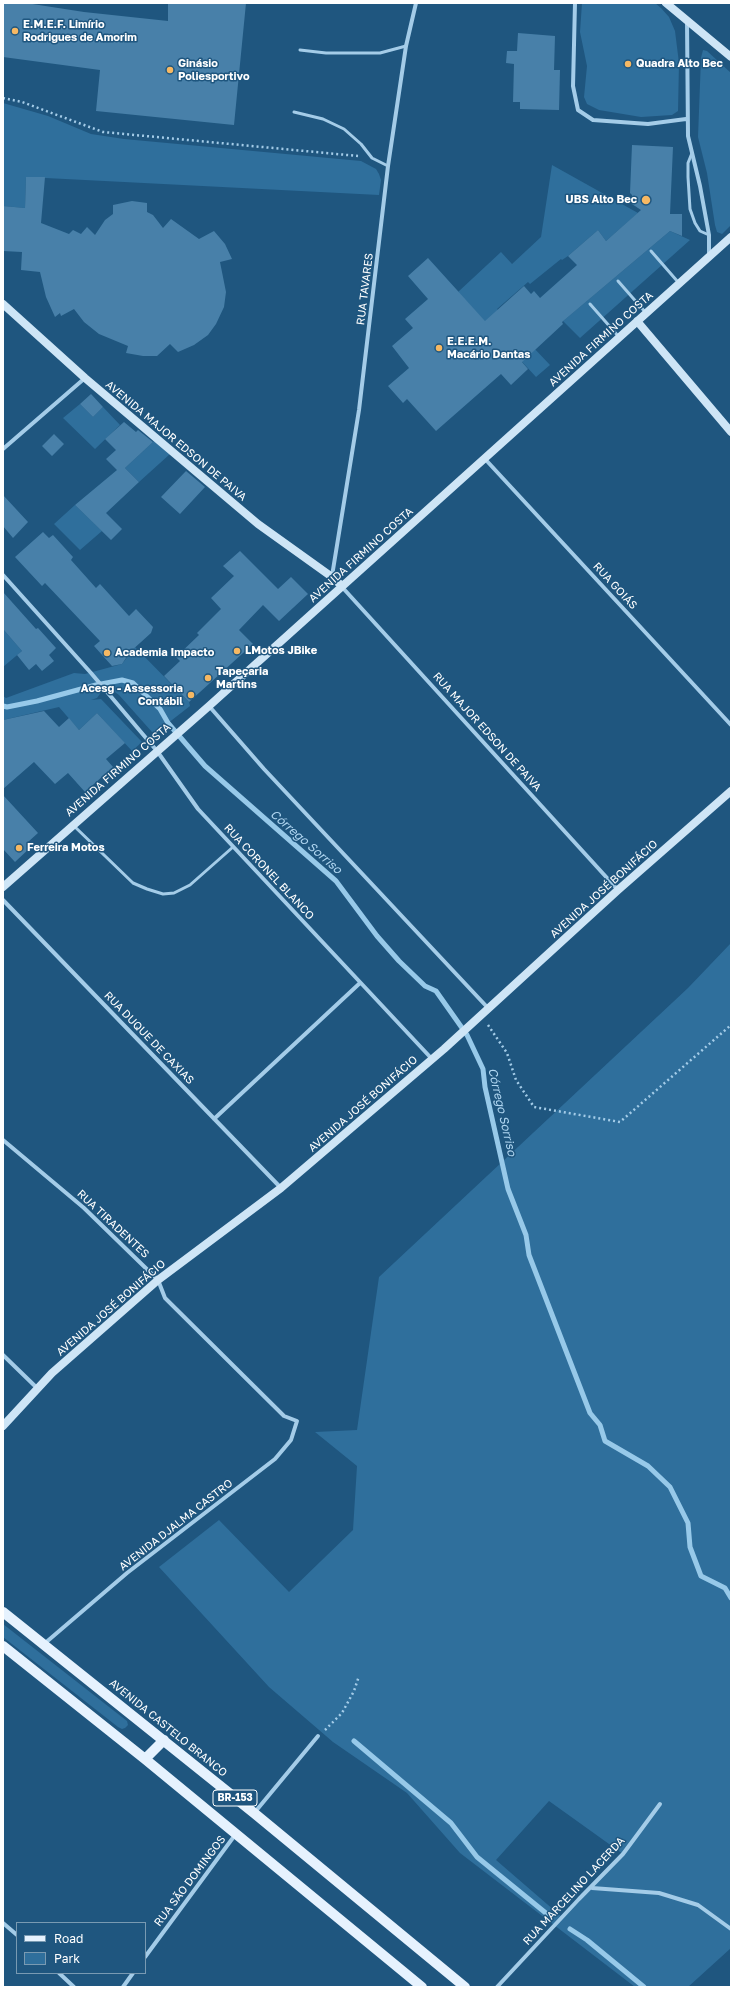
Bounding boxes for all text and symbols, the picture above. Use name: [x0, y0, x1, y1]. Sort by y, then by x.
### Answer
place label: E.M.E.F. Limírio Rodrigues de Amorim: [23, 18, 137, 44]
marker: E.M.E.F. Limírio Rodrigues de Amorim: [10, 26, 20, 36]
place label: Ginásio Poliesportivo: [178, 57, 249, 83]
place label: Quadra Alto Bec: [636, 57, 723, 71]
marker: Quadra Alto Bec: [623, 59, 633, 69]
marker: Ginásio Poliesportivo: [165, 65, 175, 75]
place label: UBS Alto Bec: [566, 193, 637, 207]
marker: UBS Alto Bec: [640, 194, 652, 206]
street label: RUA TAVARES: [354, 252, 376, 326]
street label: AVENIDA FIRMINO COSTA: [546, 289, 656, 389]
place label: E.E.E.M. Macário Dantas: [447, 335, 530, 361]
marker: E.E.E.M. Macário Dantas: [434, 343, 444, 353]
street label: AVENIDA MAJOR EDSON DE PAIVA: [103, 378, 249, 504]
street label: AVENIDA FIRMINO COSTA: [306, 505, 416, 605]
street label: RUA GOIÁS: [590, 560, 640, 612]
place label: LMotos JBike: [245, 644, 317, 658]
place label: Academia Impacto: [115, 646, 214, 660]
marker: LMotos JBike: [232, 646, 242, 656]
marker: Academia Impacto: [102, 648, 112, 658]
place label: Tapeçaria Martins: [216, 665, 268, 691]
street label: RUA MAJOR EDSON DE PAIVA: [430, 670, 544, 794]
marker: Tapeçaria Martins: [203, 673, 213, 683]
place label: Acesg - Assessoria Contábil: [81, 682, 183, 708]
marker: Acesg - Assessoria Contábil: [186, 690, 196, 700]
street label: AVENIDA FIRMINO COSTA: [63, 721, 173, 819]
water label: Córrego Sorriso: [267, 807, 345, 877]
street label: RUA CORONEL BLANCO: [221, 821, 317, 923]
street label: AVENIDA JOSÉ BONIFÁCIO: [548, 837, 660, 941]
place label: Ferreira Motos: [27, 841, 105, 855]
marker: Ferreira Motos: [14, 843, 24, 853]
street label: RUA DUQUE DE CAXIAS: [101, 989, 197, 1087]
street label: AVENIDA JOSÉ BONIFÁCIO: [306, 1053, 420, 1155]
water label: Córrego Sorriso: [485, 1066, 519, 1158]
street label: RUA TIRADENTES: [74, 1187, 152, 1261]
street label: AVENIDA JOSÉ BONIFÁCIO: [54, 1257, 168, 1359]
street label: AVENIDA DJALMA CASTRO: [117, 1477, 235, 1573]
street label: AVENIDA CASTELO BRANCO: [106, 1676, 230, 1780]
road number: BR-153: [213, 1790, 257, 1806]
street label: RUA SÃO DOMINGOS: [152, 1833, 228, 1929]
street label: RUA MARCELINO LACERDA: [520, 1834, 628, 1948]
legend: [16, 1922, 146, 1974]
text: Road: [54, 1931, 83, 1946]
text: Park: [54, 1951, 80, 1966]

